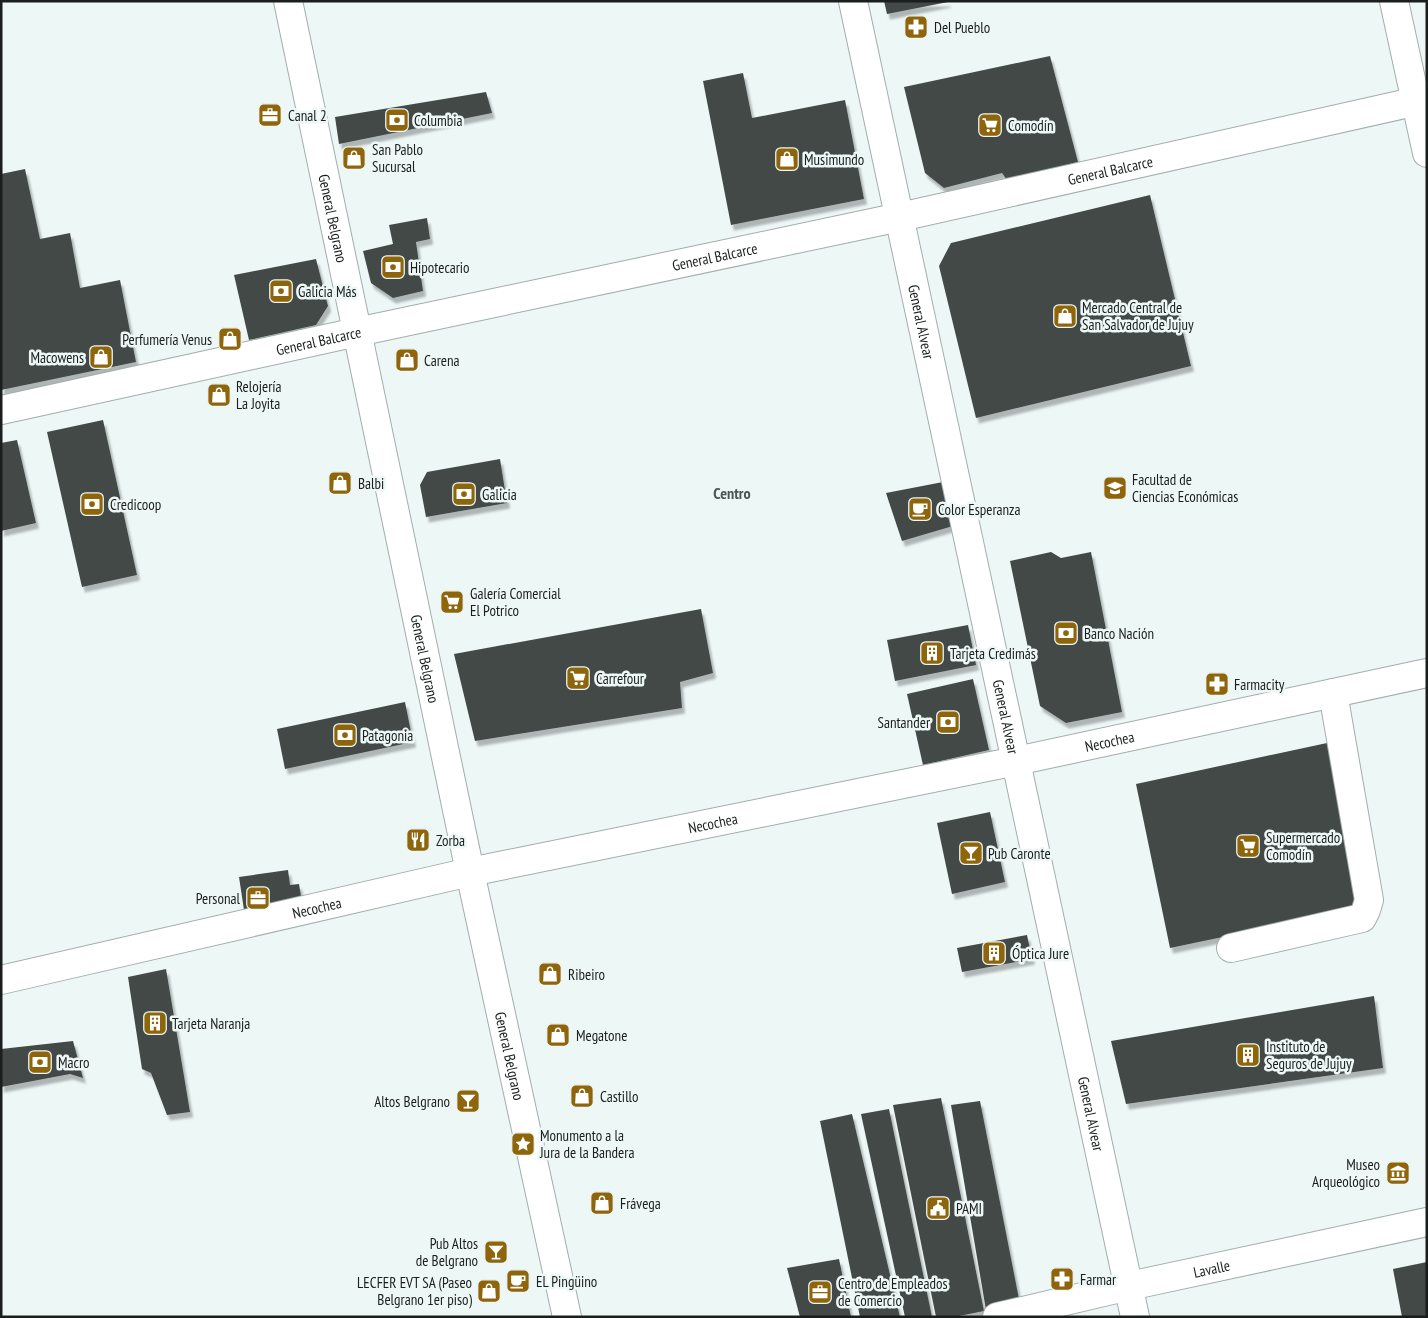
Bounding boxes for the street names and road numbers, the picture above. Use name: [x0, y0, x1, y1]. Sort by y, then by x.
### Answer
street label: General Balcarce: [1066, 151, 1155, 189]
street label: General Belgrano: [315, 172, 352, 264]
street label: General Balcarce: [670, 238, 759, 275]
street label: General Alvear: [905, 283, 939, 362]
street label: General Balcarce: [274, 322, 363, 359]
street label: General Belgrano: [407, 613, 444, 705]
street label: General Alvear: [989, 678, 1024, 757]
street label: Necochea: [1083, 726, 1136, 756]
street label: Necochea: [686, 808, 739, 837]
street label: Necochea: [290, 892, 343, 922]
street label: General Belgrano: [491, 1010, 529, 1102]
street label: General Alvear: [1074, 1075, 1109, 1154]
street label: Lavalle: [1191, 1255, 1232, 1281]

